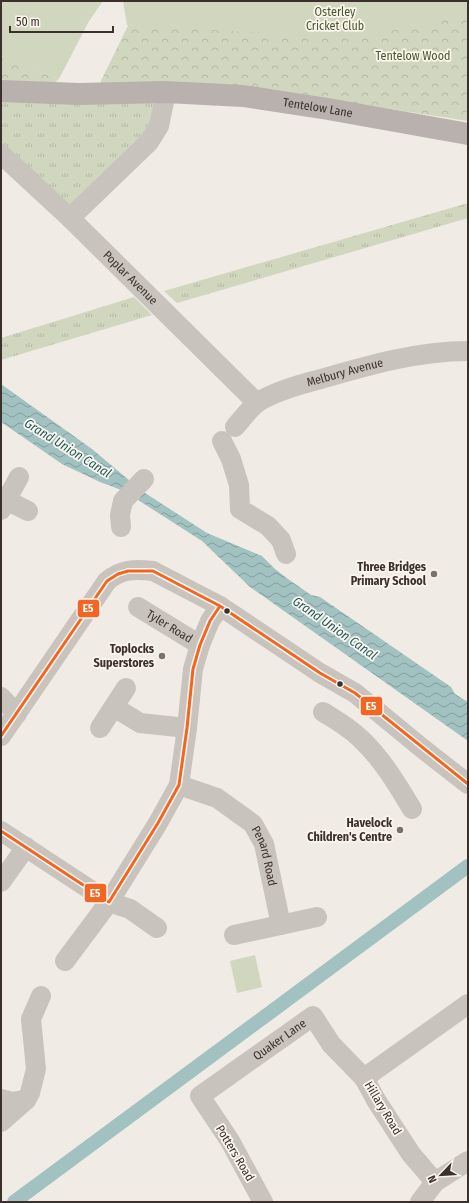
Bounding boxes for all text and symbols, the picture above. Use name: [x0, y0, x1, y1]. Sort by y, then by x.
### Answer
park label: Osterley Cricket Club: [306, 5, 364, 33]
scale bar: [10, 8, 113, 34]
text: 50 m: [16, 15, 40, 29]
park label: Tentelow Wood: [376, 49, 450, 63]
street label: Tentelow Lane: [282, 95, 354, 120]
street label: Poplar Avenue: [100, 248, 160, 308]
street label: Melbury Avenue: [305, 355, 385, 389]
water label: Grand Union Canal: [22, 415, 115, 481]
place label: Three Bridges Primary School: [351, 560, 427, 588]
marker: Three Bridges Primary School: [429, 569, 439, 579]
water label: Grand Union Canal: [290, 593, 380, 663]
line badge: E5: [77, 599, 100, 618]
text: E5: [83, 602, 94, 615]
unlabelled marker: [222, 606, 232, 616]
street label: Tyler Road: [144, 607, 195, 646]
place label: Toplocks Superstores: [94, 642, 155, 670]
marker: Toplocks Superstores: [157, 651, 167, 661]
unlabelled marker: [335, 679, 345, 689]
line badge: E5: [360, 696, 383, 716]
text: E5: [366, 700, 377, 713]
place label: Havelock Children's Centre: [307, 816, 393, 844]
street label: Penard Road: [248, 824, 280, 887]
marker: Havelock Children's Centre: [395, 825, 405, 835]
line badge: E5: [84, 883, 107, 903]
text: E5: [90, 887, 101, 900]
street label: Quaker Lane: [250, 1016, 309, 1063]
street label: Hillary Road: [362, 1079, 404, 1137]
street label: Potters Road: [213, 1123, 257, 1183]
north arrow: [421, 1155, 461, 1195]
text: N: [425, 1173, 440, 1185]

